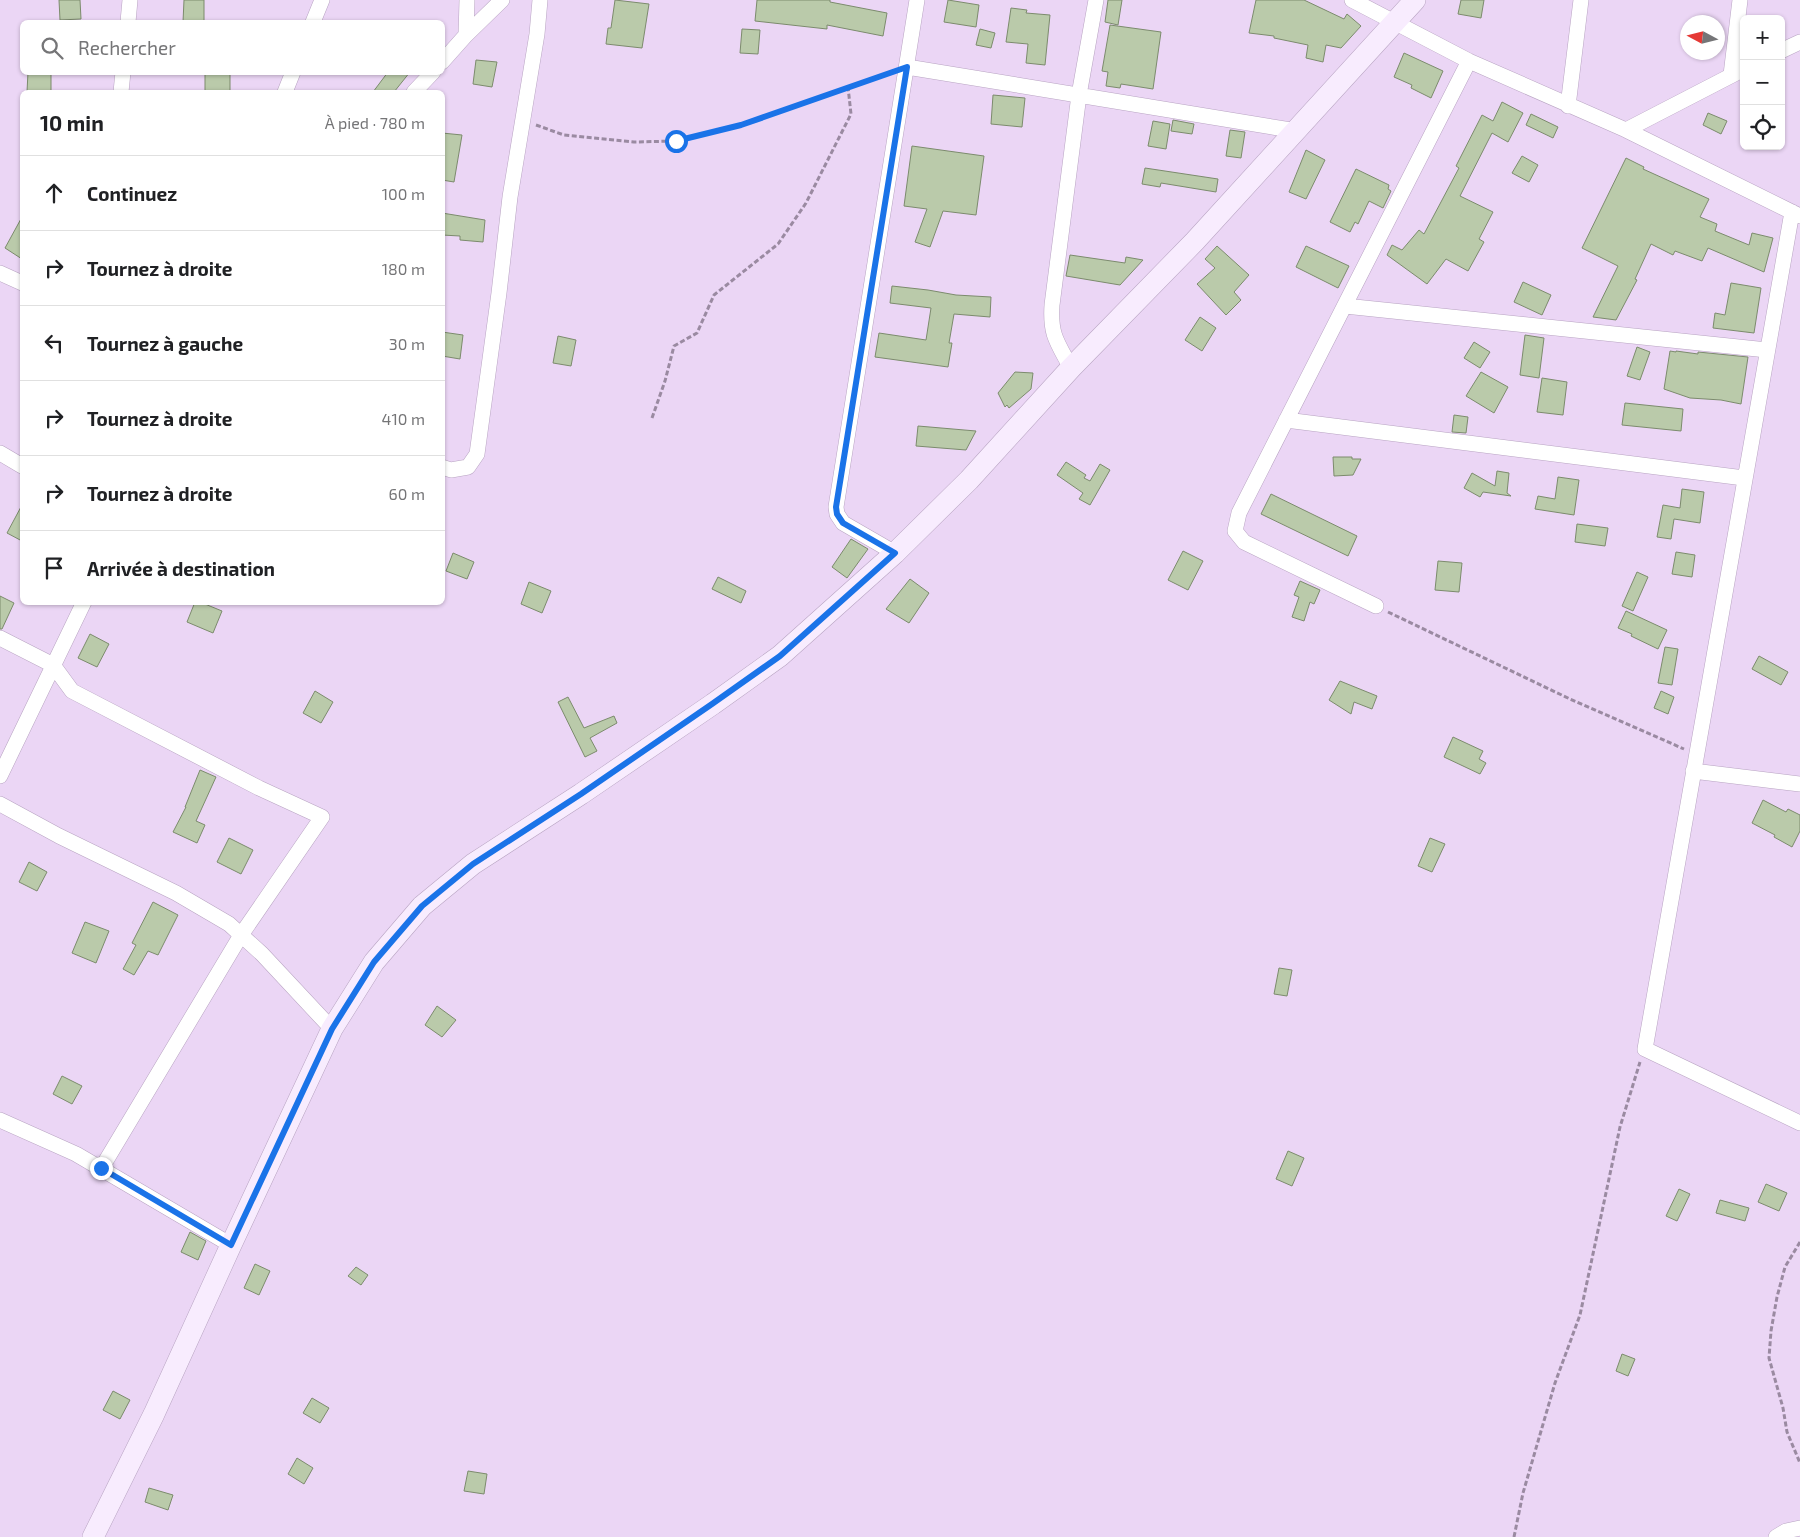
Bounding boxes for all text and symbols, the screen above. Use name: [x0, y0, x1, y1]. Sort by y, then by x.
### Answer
north arrow: [1680, 15, 1725, 60]
map controls: [1740, 15, 1785, 150]
button: +: [1740, 15, 1785, 60]
search box: [20, 20, 445, 75]
icon: search: [38, 34, 66, 62]
text: Rechercher: [78, 36, 176, 59]
button: −: [1740, 60, 1785, 105]
button: locate: [1740, 105, 1785, 150]
text: 10 min: [40, 110, 104, 135]
text: À pied · 780 m: [325, 113, 425, 132]
route start: [665, 130, 688, 153]
icon: ahead: [40, 179, 68, 207]
text: Continuez: [87, 182, 177, 205]
text: 100 m: [382, 184, 425, 203]
icon: right: [40, 254, 68, 282]
text: Tournez à droite: [87, 257, 233, 280]
text: 180 m: [382, 259, 425, 278]
icon: left: [40, 329, 68, 357]
text: Tournez à gauche: [87, 332, 243, 355]
text: 30 m: [389, 334, 425, 353]
icon: right: [40, 404, 68, 432]
text: Tournez à droite: [87, 407, 233, 430]
text: 410 m: [382, 409, 425, 428]
icon: right: [40, 479, 68, 507]
text: Tournez à droite: [87, 482, 233, 505]
text: 60 m: [389, 484, 425, 503]
icon: arrive: [40, 554, 68, 582]
text: Arrivée à destination: [87, 557, 275, 580]
route end: [90, 1157, 113, 1180]

